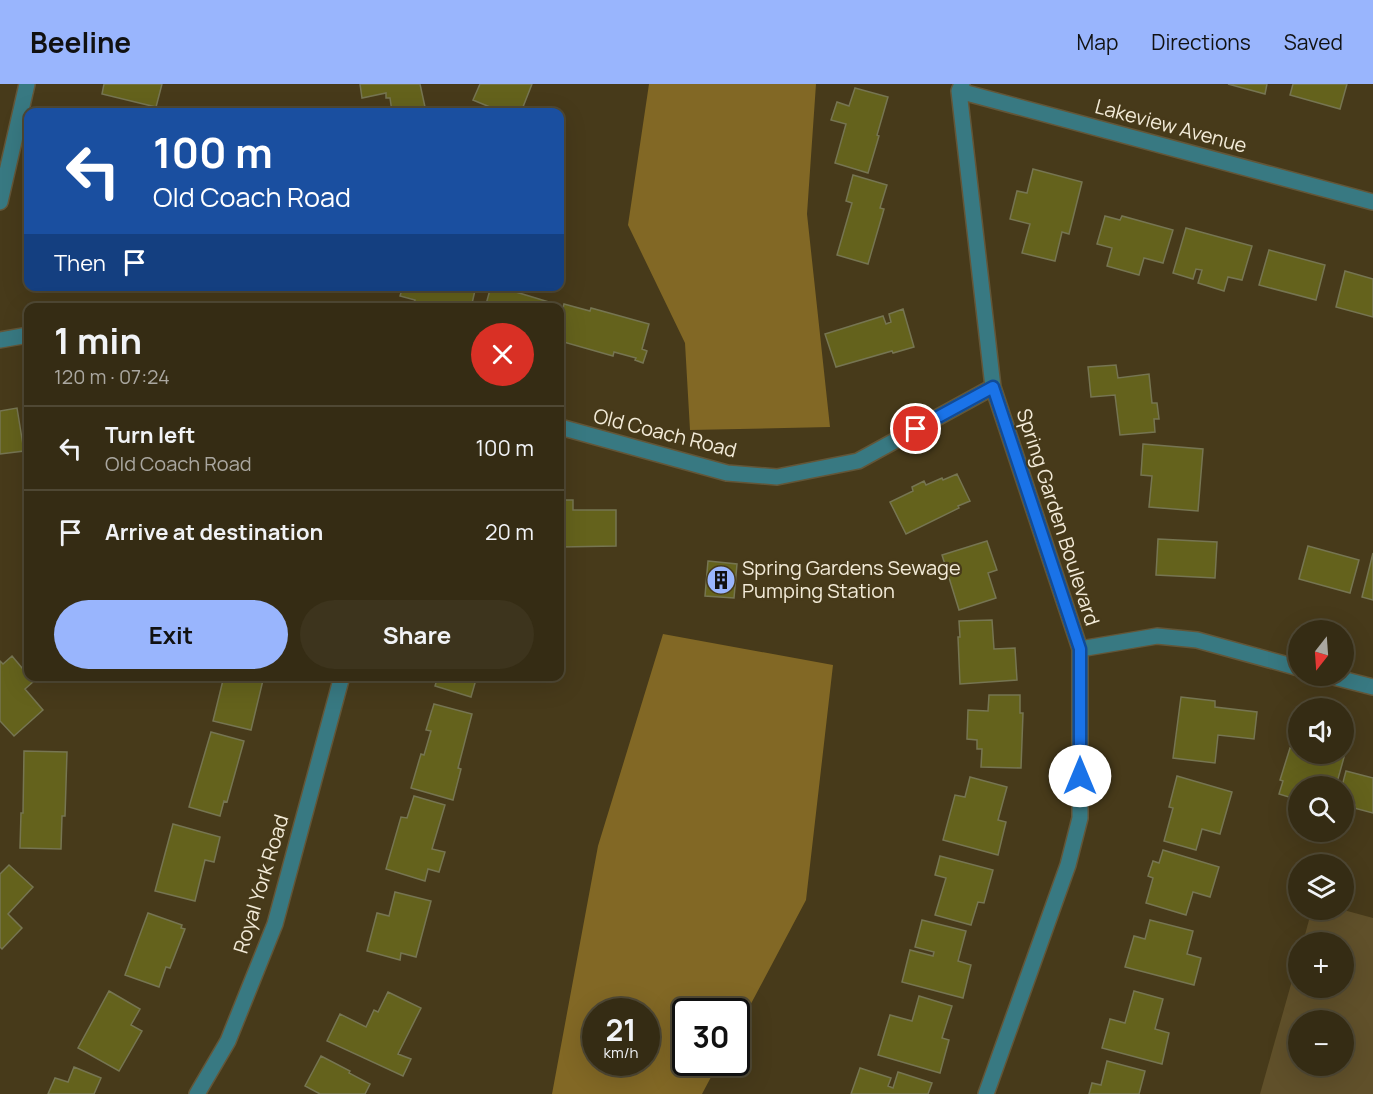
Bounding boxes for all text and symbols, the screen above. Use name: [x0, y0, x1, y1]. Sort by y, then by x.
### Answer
text: Beeline: [30, 23, 131, 61]
text: Map: [1077, 28, 1118, 56]
text: Directions: [1151, 28, 1251, 56]
text: Saved: [1284, 28, 1343, 56]
street label: Lakeview Avenue: [1092, 92, 1250, 159]
text: 100 m: [153, 123, 273, 181]
icon: left: [54, 132, 132, 210]
text: Old Coach Road: [153, 178, 351, 215]
icon: arrive: [118, 246, 151, 279]
text: Then: [54, 248, 106, 278]
text: 1 min: [54, 316, 142, 365]
button: close: [471, 323, 534, 386]
text: 120 m · 07:24: [54, 363, 170, 390]
street label: Old Coach Road: [591, 402, 740, 463]
pin: [890, 403, 941, 454]
street label: Spring Garden Boulevard: [1011, 405, 1106, 629]
icon: arrive: [899, 412, 932, 445]
text: Turn left: [105, 420, 195, 450]
icon: left: [54, 432, 87, 465]
text: 100 m: [476, 433, 534, 463]
text: Old Coach Road: [105, 450, 252, 477]
icon: arrive: [54, 516, 87, 549]
text: Arrive at destination: [105, 517, 323, 547]
text: 20 m: [485, 517, 534, 547]
place label: Spring Gardens Sewage Pumping Station: [742, 554, 961, 604]
building icon: Spring Gardens Sewage Pumping Station: [705, 564, 737, 596]
button: Exit: [54, 600, 288, 669]
button: Share: [300, 600, 534, 669]
north arrow: [1288, 620, 1354, 686]
map controls: [1288, 620, 1354, 1076]
button: sound: [1288, 698, 1354, 764]
position arrow: [1048, 744, 1112, 808]
button: search: [1288, 776, 1354, 842]
street label: Royal York Road: [227, 811, 294, 957]
button: layers: [1288, 854, 1354, 920]
button: +: [1288, 932, 1354, 998]
speed limit sign: 30: [672, 998, 750, 1076]
text: 21: [605, 1009, 637, 1050]
button: −: [1288, 1010, 1354, 1076]
text: km/h: [604, 1042, 638, 1063]

